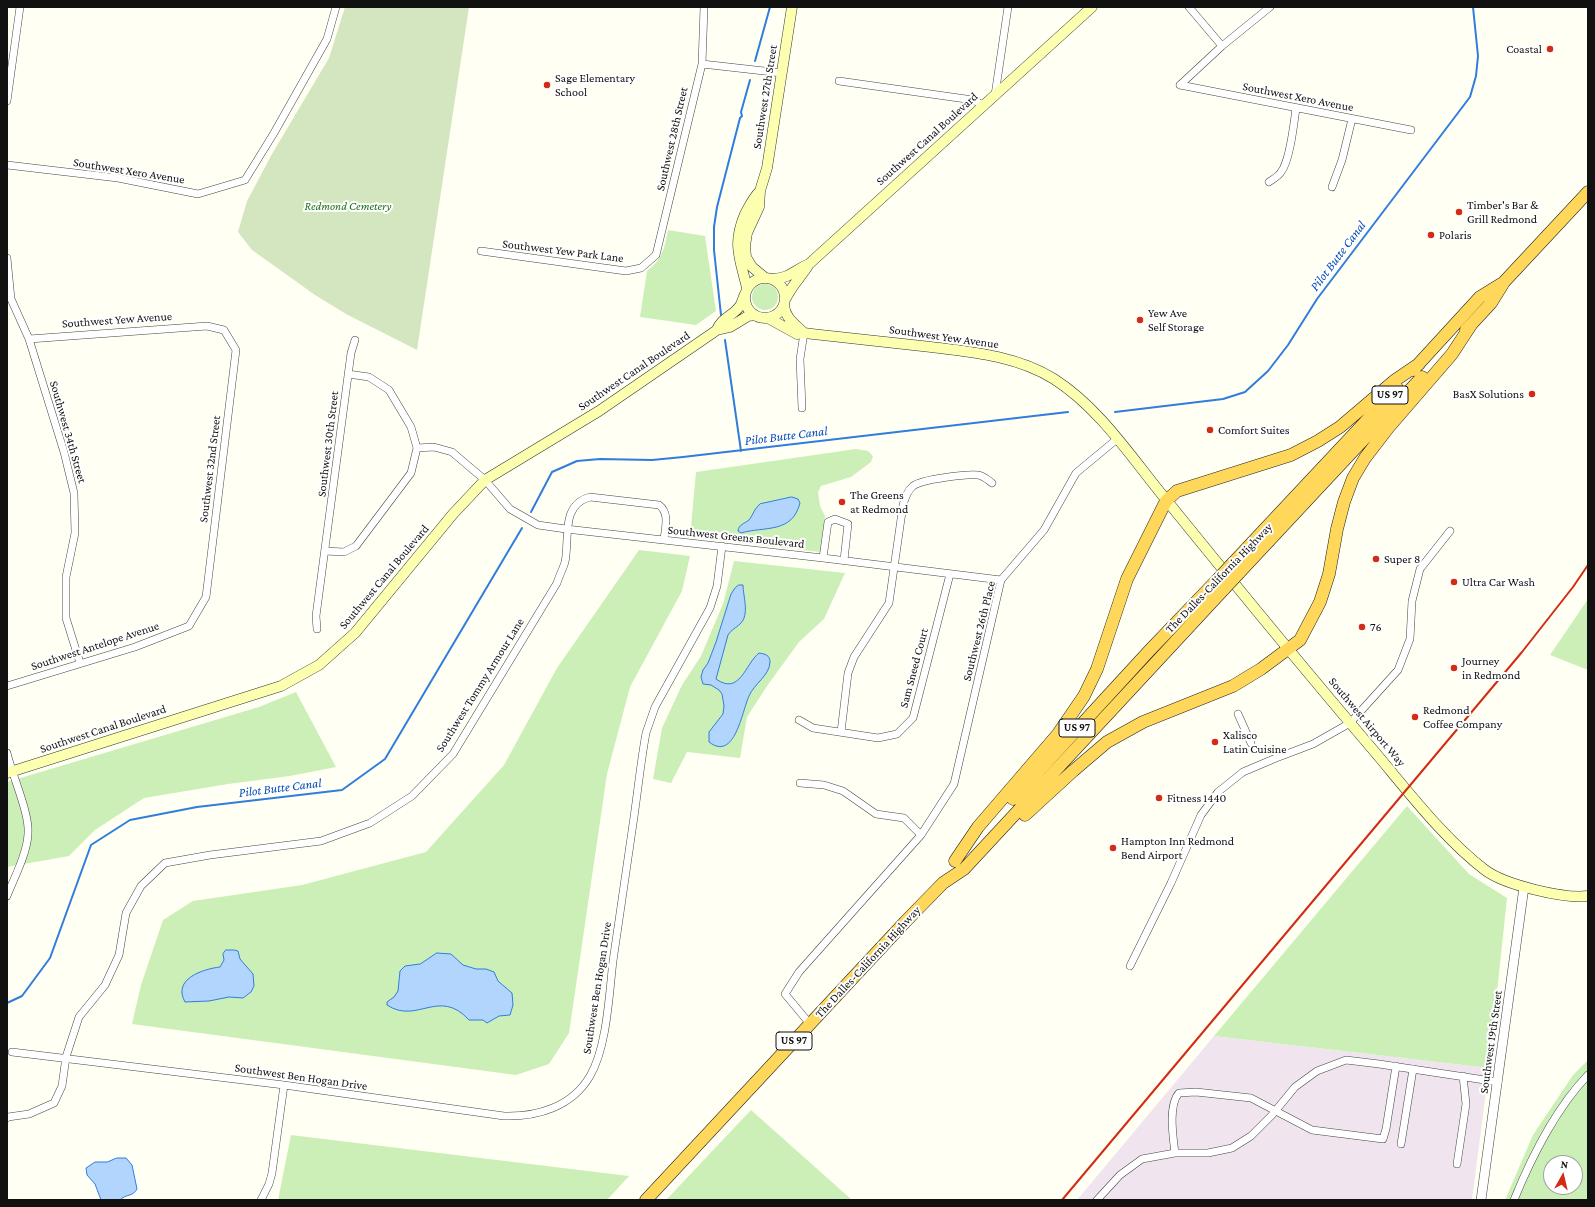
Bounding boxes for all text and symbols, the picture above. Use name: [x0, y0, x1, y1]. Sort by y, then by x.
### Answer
place label: Coastal: [1506, 42, 1542, 56]
street label: Southwest 27th Street: [750, 44, 780, 150]
marker: Coastal: [1545, 44, 1555, 54]
place label: Sage Elementary School: [555, 71, 635, 99]
street label: Southwest Xero Avenue: [1241, 79, 1355, 115]
marker: Sage Elementary School: [542, 80, 552, 90]
street label: Southwest 28th Street: [653, 86, 691, 192]
street label: Southwest Canal Boulevard: [873, 90, 981, 188]
street label: Southwest Xero Avenue: [72, 155, 186, 187]
place label: Timber's Bar & Grill Redmond: [1467, 198, 1539, 226]
park label: Redmond Cemetery: [304, 199, 392, 213]
marker: Timber's Bar & Grill Redmond: [1454, 207, 1464, 217]
water label: Pilot Butte Canal: [1307, 218, 1369, 294]
place label: Polaris: [1439, 228, 1472, 242]
marker: Polaris: [1426, 230, 1436, 240]
street label: Southwest Yew Park Lane: [502, 236, 624, 266]
place label: Yew Ave Self Storage: [1148, 306, 1204, 334]
street label: Southwest Yew Avenue: [61, 309, 173, 331]
marker: Yew Ave Self Storage: [1135, 315, 1145, 325]
street label: Southwest Yew Avenue: [888, 322, 1000, 352]
street label: Southwest Canal Boulevard: [575, 328, 693, 414]
street label: Southwest 34th Street: [46, 379, 90, 485]
road number: US 97: [1372, 386, 1408, 404]
place label: BasX Solutions: [1453, 387, 1524, 401]
marker: BasX Solutions: [1527, 389, 1537, 399]
street label: Southwest 30th Street: [314, 390, 342, 498]
street label: Southwest 32nd Street: [196, 415, 224, 523]
water label: Pilot Butte Canal: [744, 423, 828, 449]
place label: Comfort Suites: [1218, 423, 1290, 437]
marker: Comfort Suites: [1205, 425, 1215, 435]
place label: The Greens at Redmond: [850, 488, 908, 516]
marker: The Greens at Redmond: [837, 497, 847, 507]
street label: The Dalles-California Highway: [1163, 520, 1275, 636]
street label: Southwest Canal Boulevard: [336, 522, 432, 632]
street label: Southwest Greens Boulevard: [667, 523, 805, 551]
place label: Super 8: [1384, 552, 1421, 566]
marker: Super 8: [1371, 554, 1381, 564]
place label: Ultra Car Wash: [1462, 575, 1535, 589]
marker: Ultra Car Wash: [1449, 577, 1459, 587]
street label: Southwest 26th Place: [960, 579, 998, 683]
street label: Southwest Tommy Armour Lane: [433, 615, 527, 755]
street label: Southwest Antelope Avenue: [29, 618, 161, 674]
place label: 76: [1370, 620, 1382, 634]
marker: 76: [1357, 622, 1367, 632]
street label: Sam Sneed Court: [896, 627, 932, 709]
place label: Journey in Redmond: [1462, 654, 1520, 682]
marker: Journey in Redmond: [1449, 663, 1459, 673]
street label: Southwest Airport Way: [1326, 675, 1408, 769]
street label: Southwest Canal Boulevard: [38, 702, 168, 756]
place label: Redmond Coffee Company: [1423, 703, 1502, 731]
marker: Redmond Coffee Company: [1410, 712, 1420, 722]
road number: US 97: [1059, 719, 1095, 737]
place label: Xalisco Latin Cuisine: [1223, 728, 1286, 756]
marker: Xalisco Latin Cuisine: [1210, 737, 1220, 747]
water label: Pilot Butte Canal: [238, 775, 322, 801]
place label: Fitness 1440: [1167, 791, 1226, 805]
marker: Fitness 1440: [1154, 793, 1164, 803]
place label: Hampton Inn Redmond Bend Airport: [1121, 834, 1234, 862]
marker: Hampton Inn Redmond Bend Airport: [1108, 843, 1118, 853]
street label: The Dalles-California Highway: [812, 903, 924, 1021]
street label: Southwest Ben Hogan Drive: [579, 921, 615, 1055]
street label: Southwest 19th Street: [1477, 989, 1505, 1095]
road number: US 97: [776, 1032, 812, 1050]
street label: Southwest Ben Hogan Drive: [234, 1061, 368, 1093]
north arrow: [1543, 1155, 1583, 1195]
text: N: [1560, 1158, 1569, 1171]

